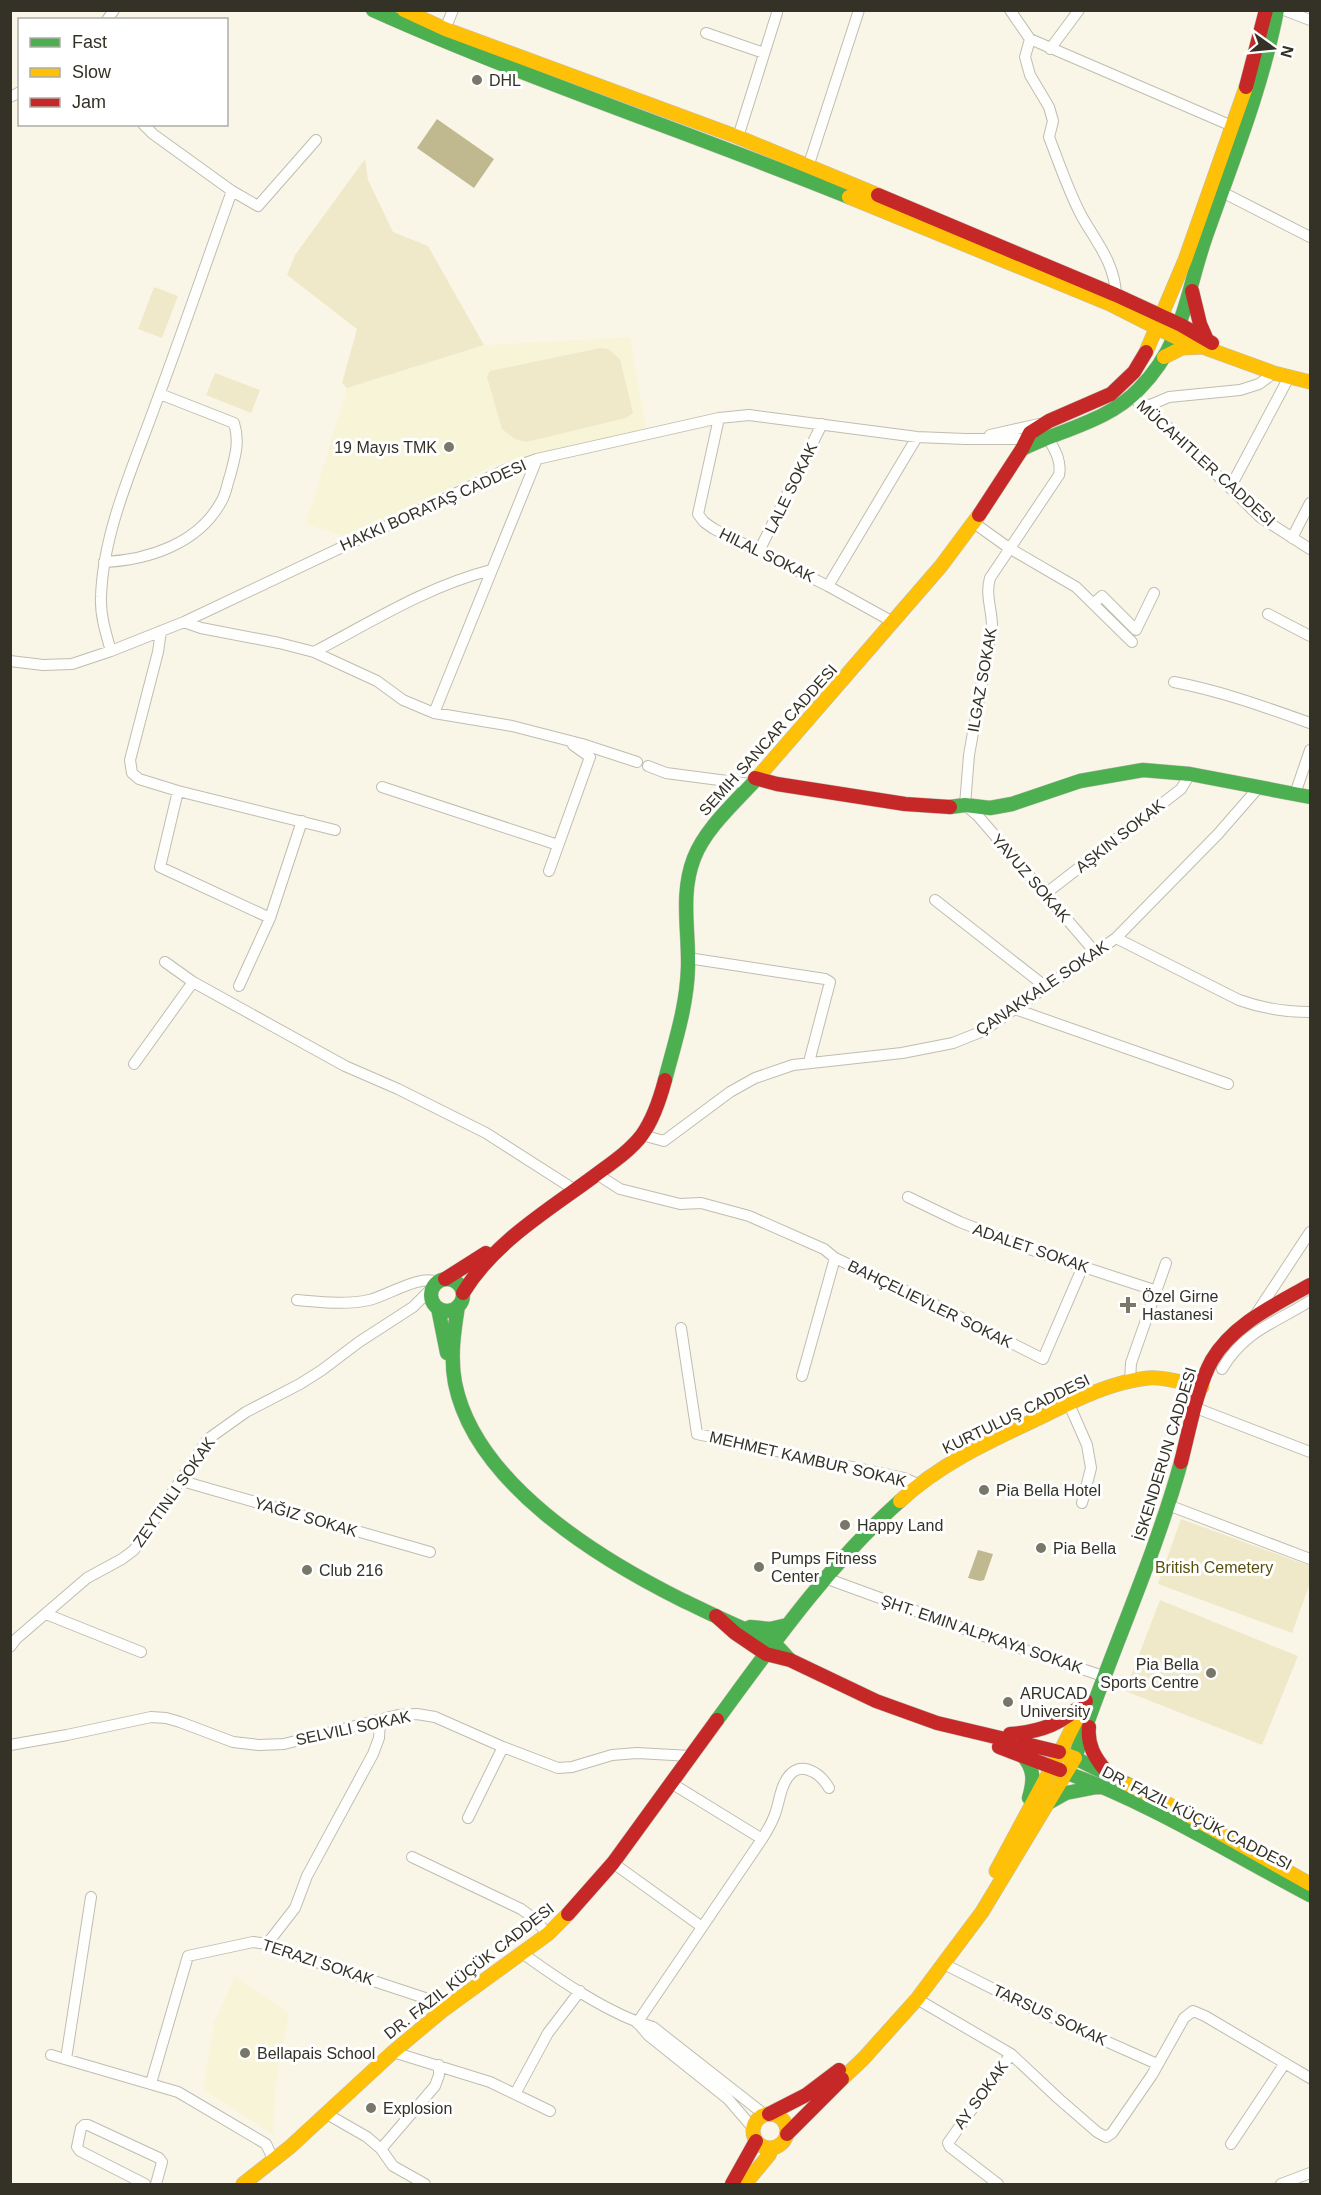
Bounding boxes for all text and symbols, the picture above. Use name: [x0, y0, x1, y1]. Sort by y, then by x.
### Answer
legend: [18, 18, 228, 126]
north arrow: [1243, 18, 1303, 78]
text: Fast: [72, 32, 107, 52]
text: N: [1277, 44, 1297, 60]
text: Slow: [72, 62, 112, 82]
place label: DHL: [489, 72, 521, 89]
marker: DHL: [470, 73, 484, 87]
text: Jam: [72, 92, 106, 112]
street label: MÜCAHITLER CADDESI: [1134, 397, 1278, 529]
place label: 19 Mayıs TMK: [334, 439, 437, 456]
marker: 19 Mayıs TMK: [442, 440, 456, 454]
street label: LALE SOKAK: [762, 440, 820, 536]
street label: HAKKI BORATAŞ CADDESI: [337, 456, 529, 554]
street label: HILAL SOKAK: [717, 525, 818, 585]
street label: ILGAZ SOKAK: [964, 626, 1000, 734]
street label: SEMIH SANCAR CADDESI: [696, 661, 840, 819]
street label: AŞKIN SOKAK: [1072, 796, 1168, 876]
street label: YAVUZ SOKAK: [988, 831, 1074, 926]
street label: ÇANAKKALE SOKAK: [973, 937, 1112, 1039]
street label: ADALET SOKAK: [971, 1220, 1092, 1276]
street label: BAHÇELIEVLER SOKAK: [845, 1257, 1015, 1351]
place label: Özel Girne Hastanesi: [1142, 1288, 1219, 1323]
marker: Özel Girne Hastanesi: [1119, 1296, 1137, 1314]
street label: İSKENDERUN CADDESI: [1130, 1365, 1200, 1543]
street label: KURTULUŞ CADDESI: [940, 1371, 1092, 1457]
street label: MEHMET KAMBUR SOKAK: [708, 1428, 908, 1490]
street label: ZEYTINLI SOKAK: [130, 1434, 218, 1550]
place label: Pia Bella Hotel: [996, 1482, 1101, 1499]
marker: Pia Bella Hotel: [977, 1483, 991, 1497]
street label: YAĞIZ SOKAK: [253, 1493, 360, 1540]
place label: Happy Land: [857, 1517, 943, 1534]
marker: Happy Land: [838, 1518, 852, 1532]
place label: Pia Bella: [1053, 1540, 1116, 1557]
marker: Pia Bella: [1034, 1541, 1048, 1555]
place label: Pumps Fitness Center: [771, 1550, 877, 1585]
park label: British Cemetery: [1155, 1559, 1273, 1576]
marker: Pumps Fitness Center: [752, 1560, 766, 1574]
place label: Club 216: [319, 1562, 383, 1579]
marker: Club 216: [300, 1563, 314, 1577]
street label: ŞHT. EMIN ALPKAYA SOKAK: [879, 1591, 1085, 1677]
place label: Pia Bella Sports Centre: [1100, 1656, 1199, 1691]
marker: Pia Bella Sports Centre: [1204, 1666, 1218, 1680]
place label: ARUCAD University: [1020, 1685, 1090, 1720]
marker: ARUCAD University: [1001, 1695, 1015, 1709]
street label: SELVILI SOKAK: [294, 1707, 412, 1748]
street label: DR. FAZIL KÜÇÜK CADDESI: [1100, 1763, 1294, 1873]
street label: DR. FAZIL KÜÇÜK CADDESI: [381, 1900, 557, 2042]
street label: TERAZI SOKAK: [260, 1936, 376, 1988]
street label: TARSUS SOKAK: [991, 1981, 1110, 2049]
place label: Bellapais School: [257, 2045, 375, 2062]
marker: Bellapais School: [238, 2046, 252, 2060]
street label: AY SOKAK: [951, 2058, 1011, 2132]
place label: Explosion: [383, 2100, 452, 2117]
marker: Explosion: [364, 2101, 378, 2115]

